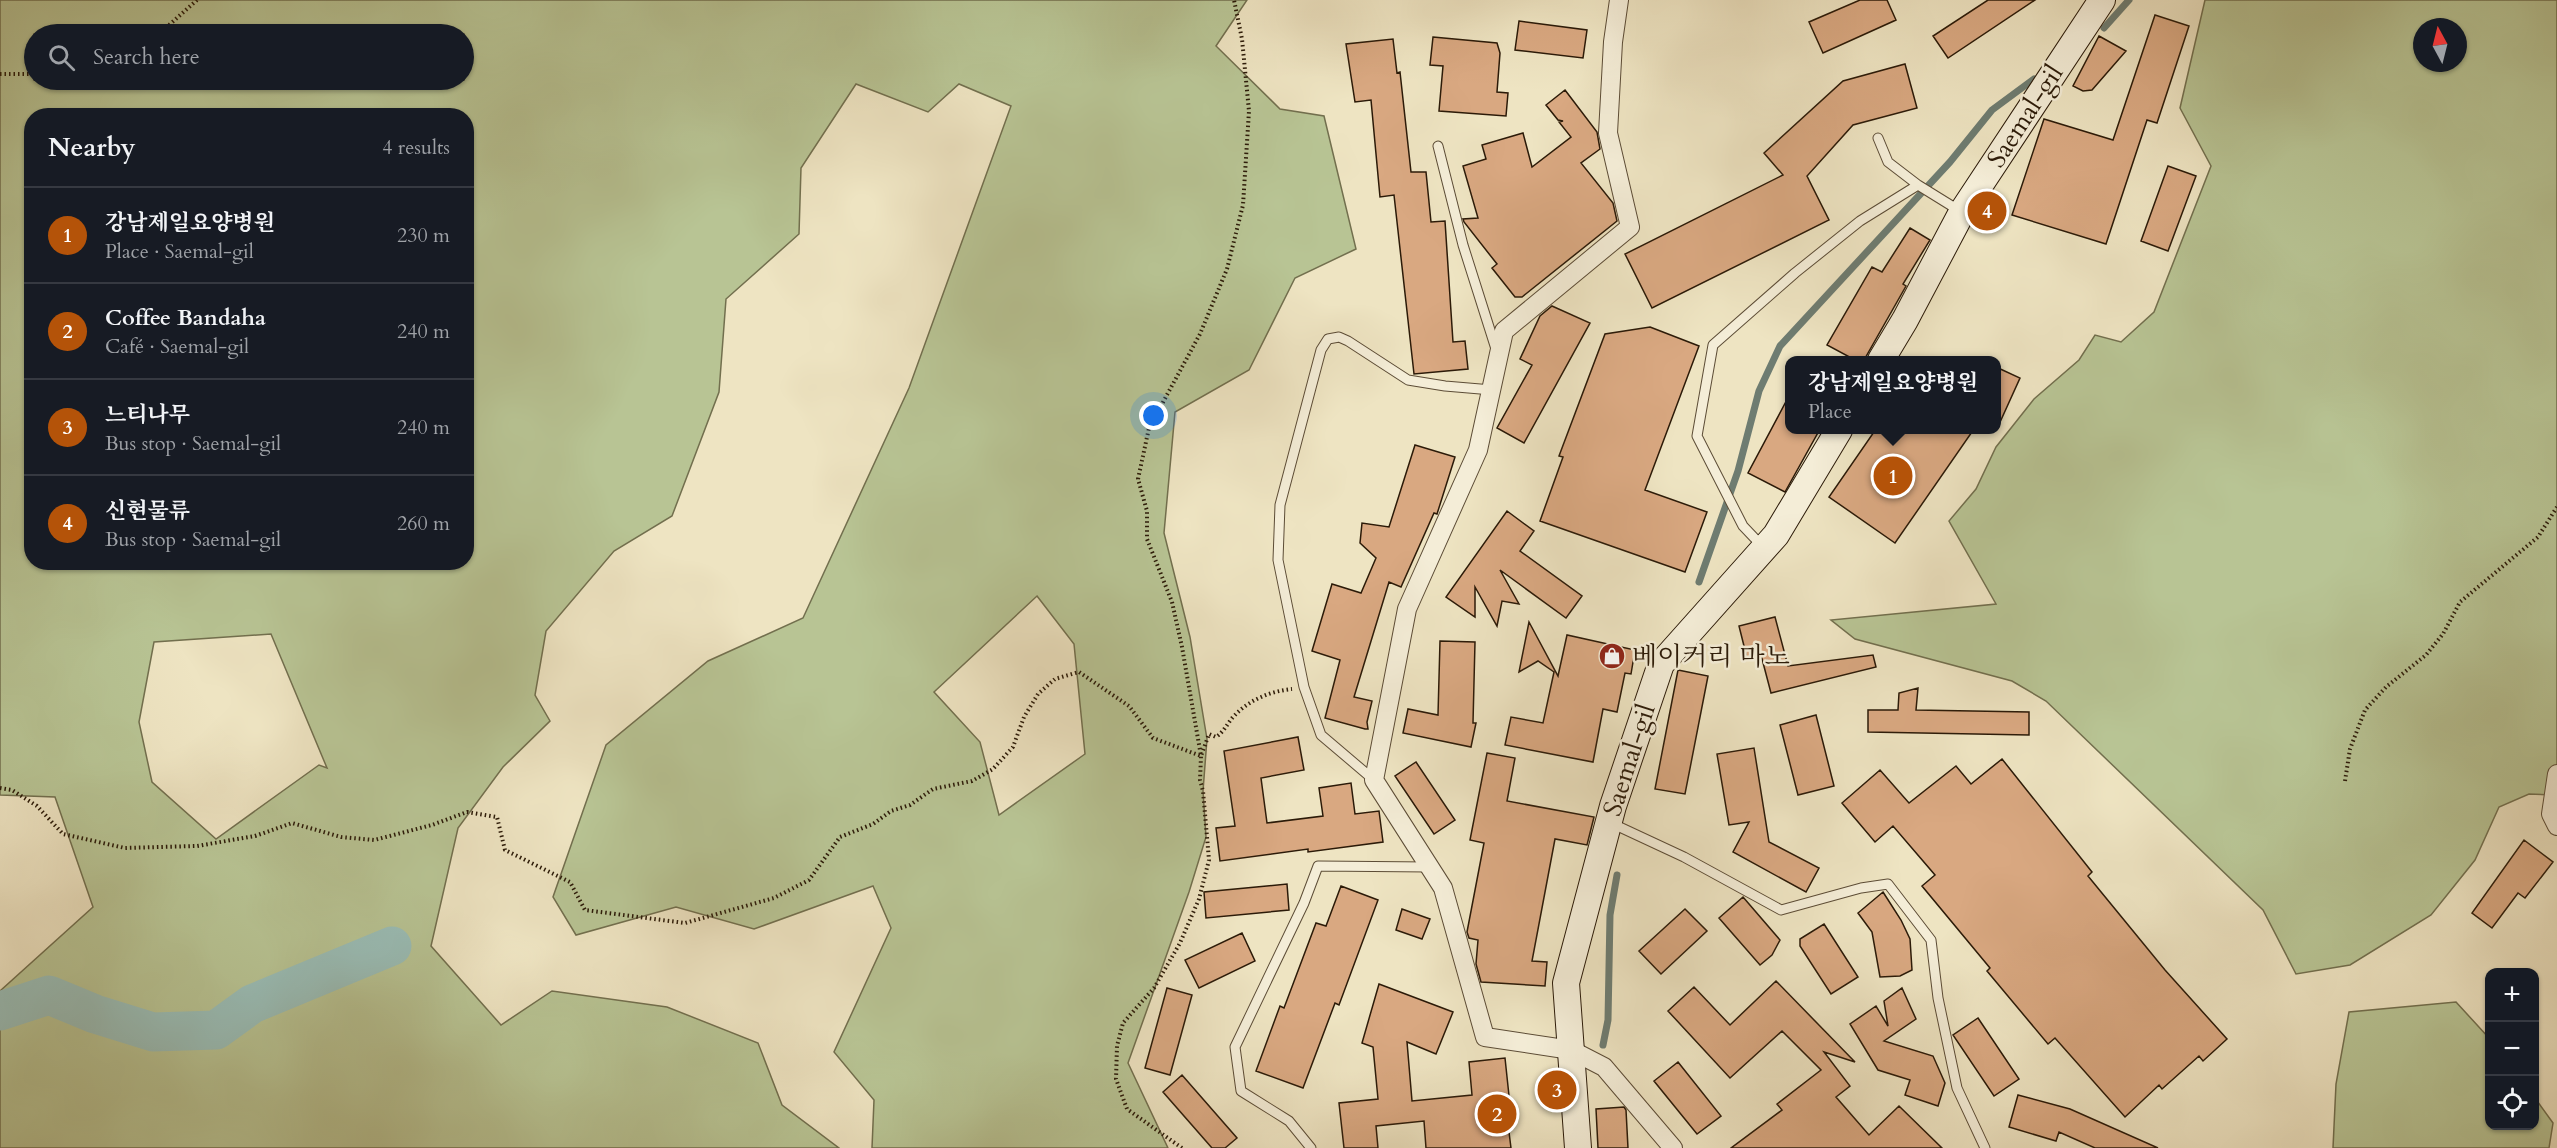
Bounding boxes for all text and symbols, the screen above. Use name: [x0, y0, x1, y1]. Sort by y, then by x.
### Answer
north arrow: [2413, 18, 2467, 72]
search box: [24, 24, 474, 90]
icon: search: [45, 41, 78, 74]
text: Search here: [93, 42, 200, 72]
street label: Saemal-gil: [1979, 58, 2071, 174]
text: Nearby: [48, 130, 136, 165]
text: 4 results: [382, 134, 450, 161]
pin: 4: [1968, 188, 2006, 234]
text: 강남제일요양병원: [105, 208, 275, 238]
text: 1: [62, 222, 73, 249]
text: 230 m: [397, 222, 450, 249]
text: Place · Saemal-gil: [105, 238, 254, 265]
text: Coffee Bandaha: [105, 303, 266, 333]
text: 2: [62, 318, 73, 345]
text: 240 m: [397, 318, 450, 345]
text: Café · Saemal-gil: [105, 333, 249, 360]
popup: [1785, 356, 2001, 434]
text: 강남제일요양병원: [1808, 368, 1978, 398]
text: Place: [1808, 398, 1852, 425]
text: 느티나무: [105, 400, 190, 430]
your location: [1139, 401, 1168, 430]
text: 3: [62, 414, 73, 441]
text: 240 m: [397, 414, 450, 441]
text: Bus stop · Saemal-gil: [105, 430, 281, 457]
pin: 1: [1874, 454, 1912, 498]
text: 신현물류: [105, 496, 190, 526]
text: 4: [62, 510, 73, 537]
text: 260 m: [397, 510, 450, 537]
text: Bus stop · Saemal-gil: [105, 526, 281, 553]
place label: 베이커리 마노: [1632, 639, 1790, 674]
shop icon: 베이커리 마노: [1597, 641, 1627, 671]
street label: Saemal-gil: [1594, 699, 1664, 821]
map controls: [2485, 968, 2539, 1130]
button: +: [2485, 968, 2539, 1022]
button: −: [2485, 1022, 2539, 1076]
pin: 3: [1538, 1068, 1576, 1112]
button: locate: [2485, 1076, 2539, 1130]
pin: 2: [1478, 1092, 1516, 1136]

